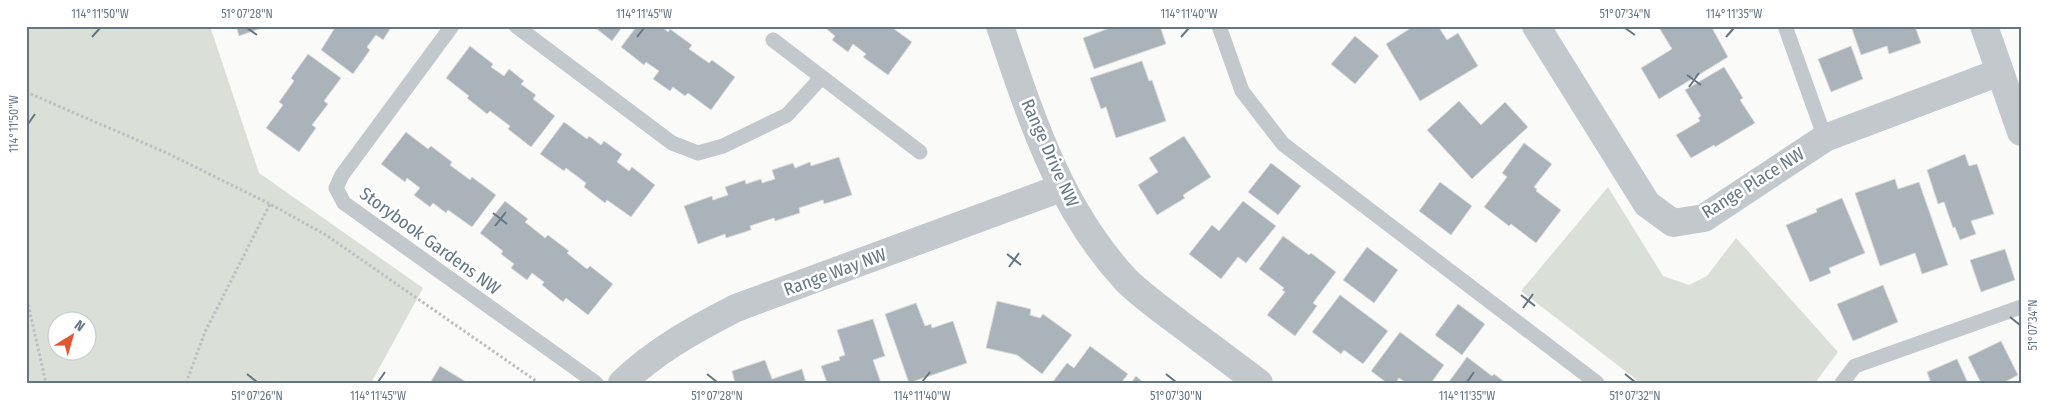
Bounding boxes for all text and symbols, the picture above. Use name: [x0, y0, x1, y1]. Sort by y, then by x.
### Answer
text: 114°11'50"W: [71, 7, 129, 21]
text: 51°07'28"N: [221, 7, 273, 21]
text: 114°11'45"W: [616, 7, 672, 21]
text: 114°11'40"W: [1160, 7, 1218, 21]
text: 51°07'34"N: [1599, 7, 1651, 21]
text: 114°11'35"W: [1706, 7, 1762, 21]
text: 114°11'50"W: [7, 95, 21, 153]
street label: Range Drive NW: [1016, 96, 1084, 211]
street label: Range Place NW: [1698, 142, 1809, 223]
street label: Storybook Gardens NW: [355, 183, 505, 300]
street label: Range Way NW: [781, 243, 890, 301]
text: 51°07'34"N: [2026, 299, 2040, 351]
north arrow: [48, 312, 98, 362]
text: N: [71, 317, 88, 335]
text: 51°07'26"N: [231, 389, 283, 403]
text: 114°11'45"W: [350, 389, 406, 403]
text: 51°07'28"N: [691, 389, 743, 403]
text: 114°11'40"W: [893, 389, 951, 403]
text: 51°07'30"N: [1150, 389, 1202, 403]
text: 114°11'35"W: [1439, 389, 1495, 403]
text: 51°07'32"N: [1609, 389, 1661, 403]

